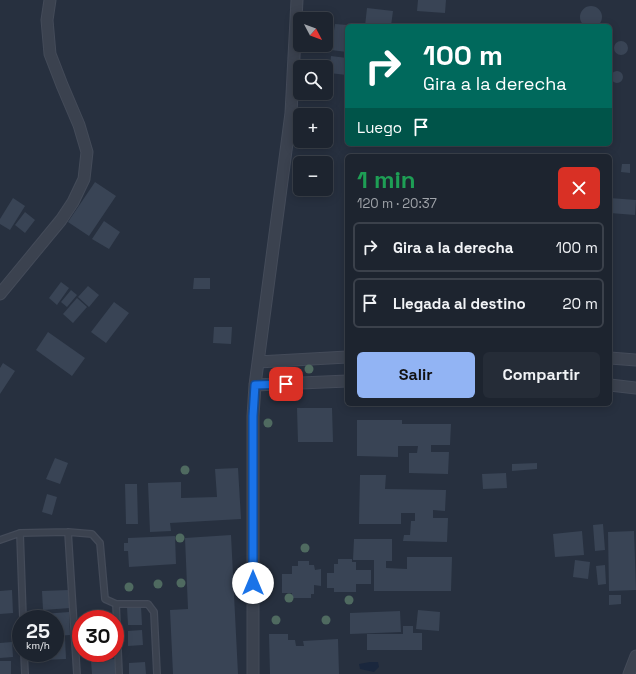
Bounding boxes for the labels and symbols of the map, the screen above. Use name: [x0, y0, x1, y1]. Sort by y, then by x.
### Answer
north arrow: [293, 12, 333, 52]
pin: [269, 367, 303, 401]
position arrow: [232, 562, 274, 604]
speed limit sign: 30: [72, 610, 124, 662]

